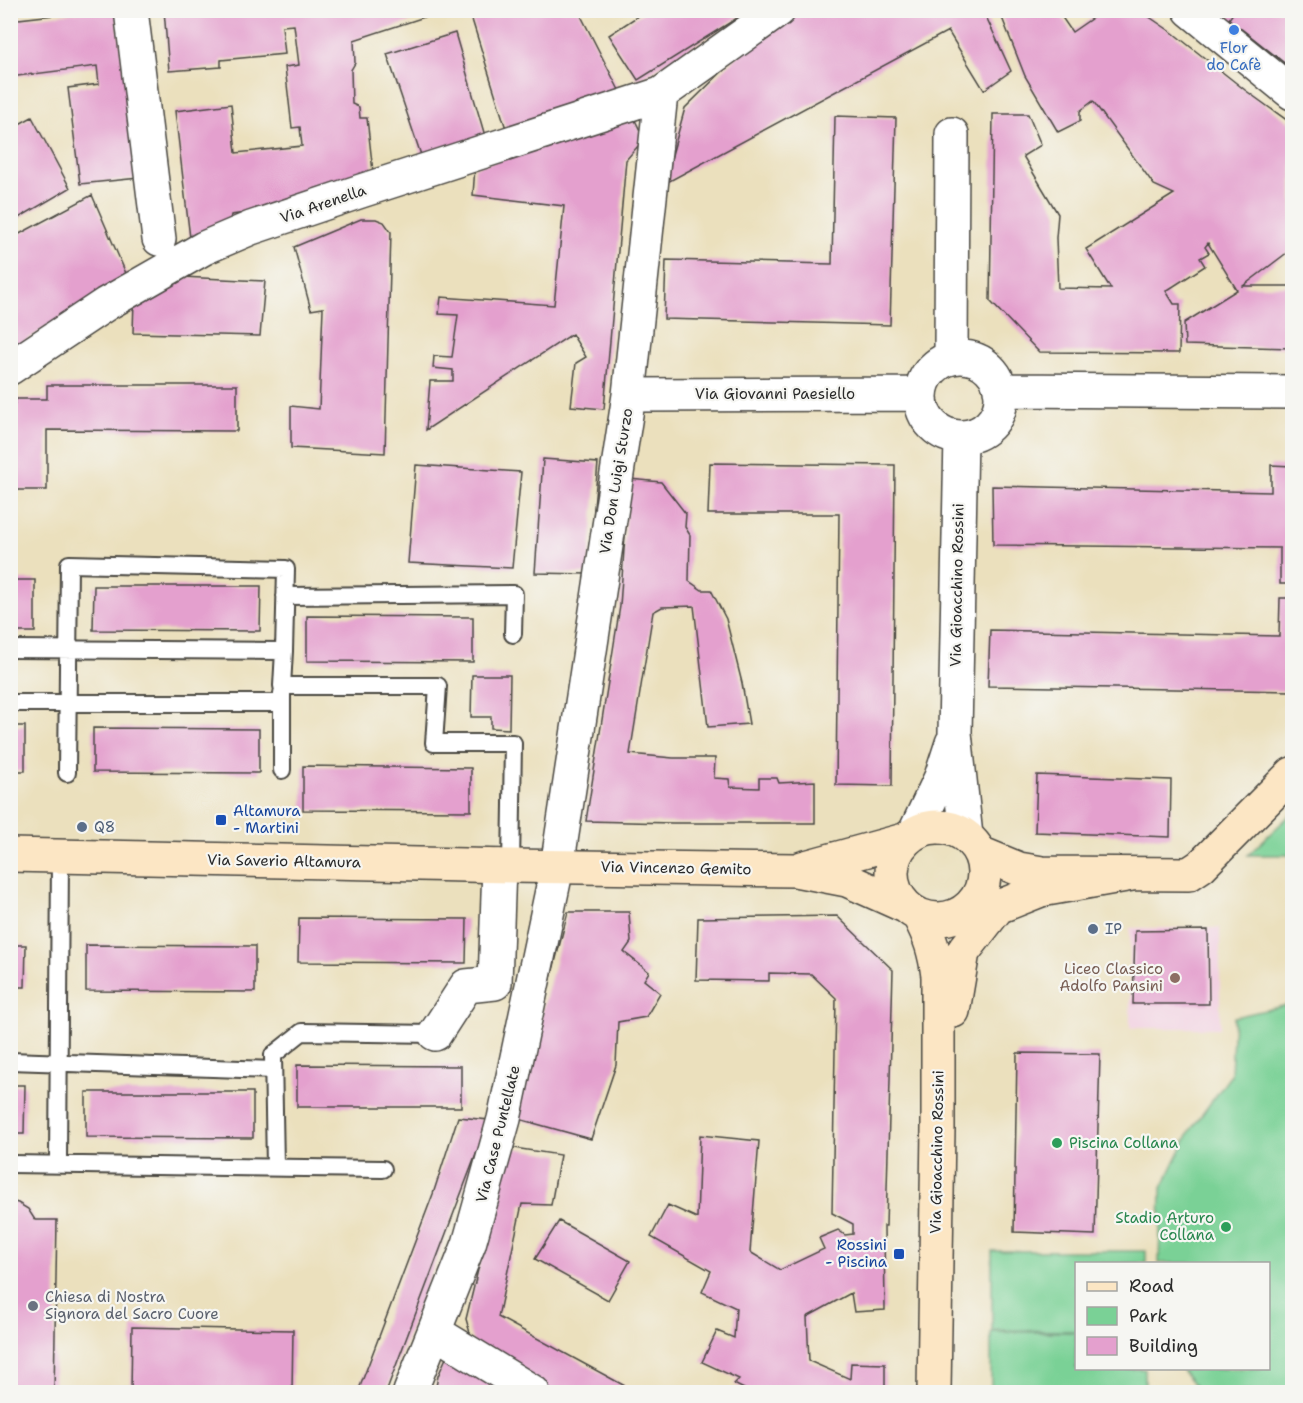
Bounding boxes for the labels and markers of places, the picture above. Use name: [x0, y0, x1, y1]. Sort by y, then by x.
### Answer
marker: Flor do Cafè: [1227, 23, 1241, 37]
place label: Flor do Cafè: [1206, 38, 1262, 75]
place label: Altamura - Martini: [233, 801, 301, 838]
marker: Altamura - Martini: [214, 813, 228, 827]
place label: Q8: [94, 817, 115, 837]
marker: Q8: [75, 820, 89, 834]
place label: IP: [1105, 919, 1122, 939]
marker: IP: [1086, 922, 1100, 936]
place label: Liceo Classico Adolfo Pansini: [1059, 959, 1163, 996]
marker: Liceo Classico Adolfo Pansini: [1168, 971, 1182, 985]
place label: Piscina Collana: [1069, 1133, 1179, 1153]
marker: Piscina Collana: [1050, 1136, 1064, 1150]
place label: Stadio Arturo Collana: [1115, 1208, 1215, 1245]
marker: Stadio Arturo Collana: [1219, 1220, 1233, 1234]
place label: Rossini - Piscina: [825, 1235, 888, 1272]
marker: Rossini - Piscina: [892, 1247, 906, 1261]
place label: Chiesa di Nostra Signora del Sacro Cuore: [45, 1287, 219, 1324]
marker: Chiesa di Nostra Signora del Sacro Cuore: [26, 1299, 40, 1313]

